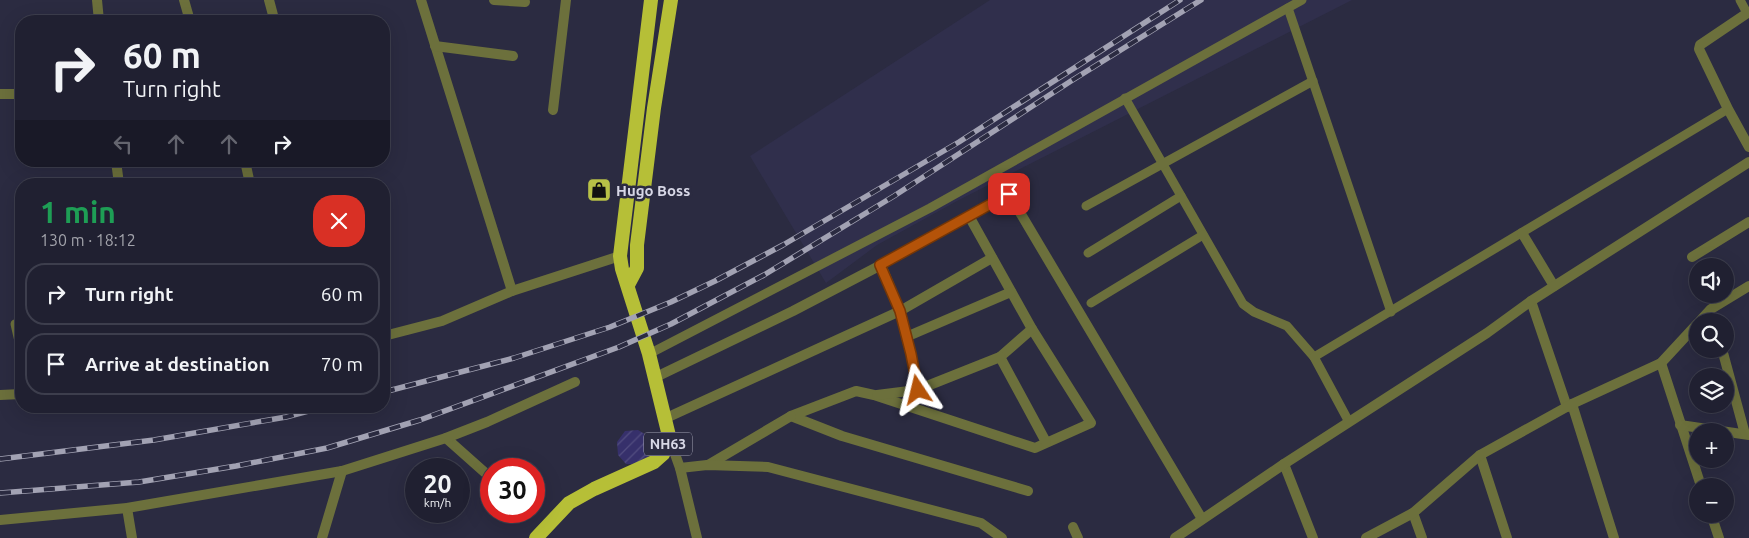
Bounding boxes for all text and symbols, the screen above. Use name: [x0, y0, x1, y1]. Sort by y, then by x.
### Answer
icon: right: [40, 35, 105, 100]
text: 60 m: [123, 35, 201, 75]
text: Turn right: [123, 76, 221, 101]
icon: left: [109, 130, 137, 158]
icon: ahead: [162, 130, 190, 158]
icon: ahead: [215, 130, 243, 158]
icon: right: [268, 130, 296, 158]
pin: [988, 173, 1030, 215]
shop icon: Hugo Boss: [586, 177, 612, 203]
icon: arrive: [995, 180, 1023, 208]
place label: Hugo Boss: [616, 182, 690, 199]
text: 1 min: [40, 195, 116, 229]
button: close: [313, 195, 365, 247]
text: 130 m · 18:12: [40, 231, 136, 249]
map controls: [1689, 258, 1734, 523]
button: sound: [1689, 258, 1734, 303]
icon: right: [42, 280, 70, 308]
text: Turn right: [85, 283, 173, 305]
text: 60 m: [321, 283, 363, 305]
button: search: [1689, 313, 1734, 358]
icon: arrive: [42, 350, 70, 378]
text: Arrive at destination: [85, 353, 270, 375]
text: 70 m: [321, 353, 363, 375]
position arrow: [891, 363, 943, 415]
button: layers: [1689, 368, 1734, 413]
button: +: [1689, 423, 1734, 468]
road number: NH63: [644, 432, 692, 456]
speed limit sign: 30: [480, 458, 545, 523]
text: 20: [423, 470, 452, 498]
button: −: [1689, 478, 1734, 523]
text: km/h: [424, 496, 451, 509]

